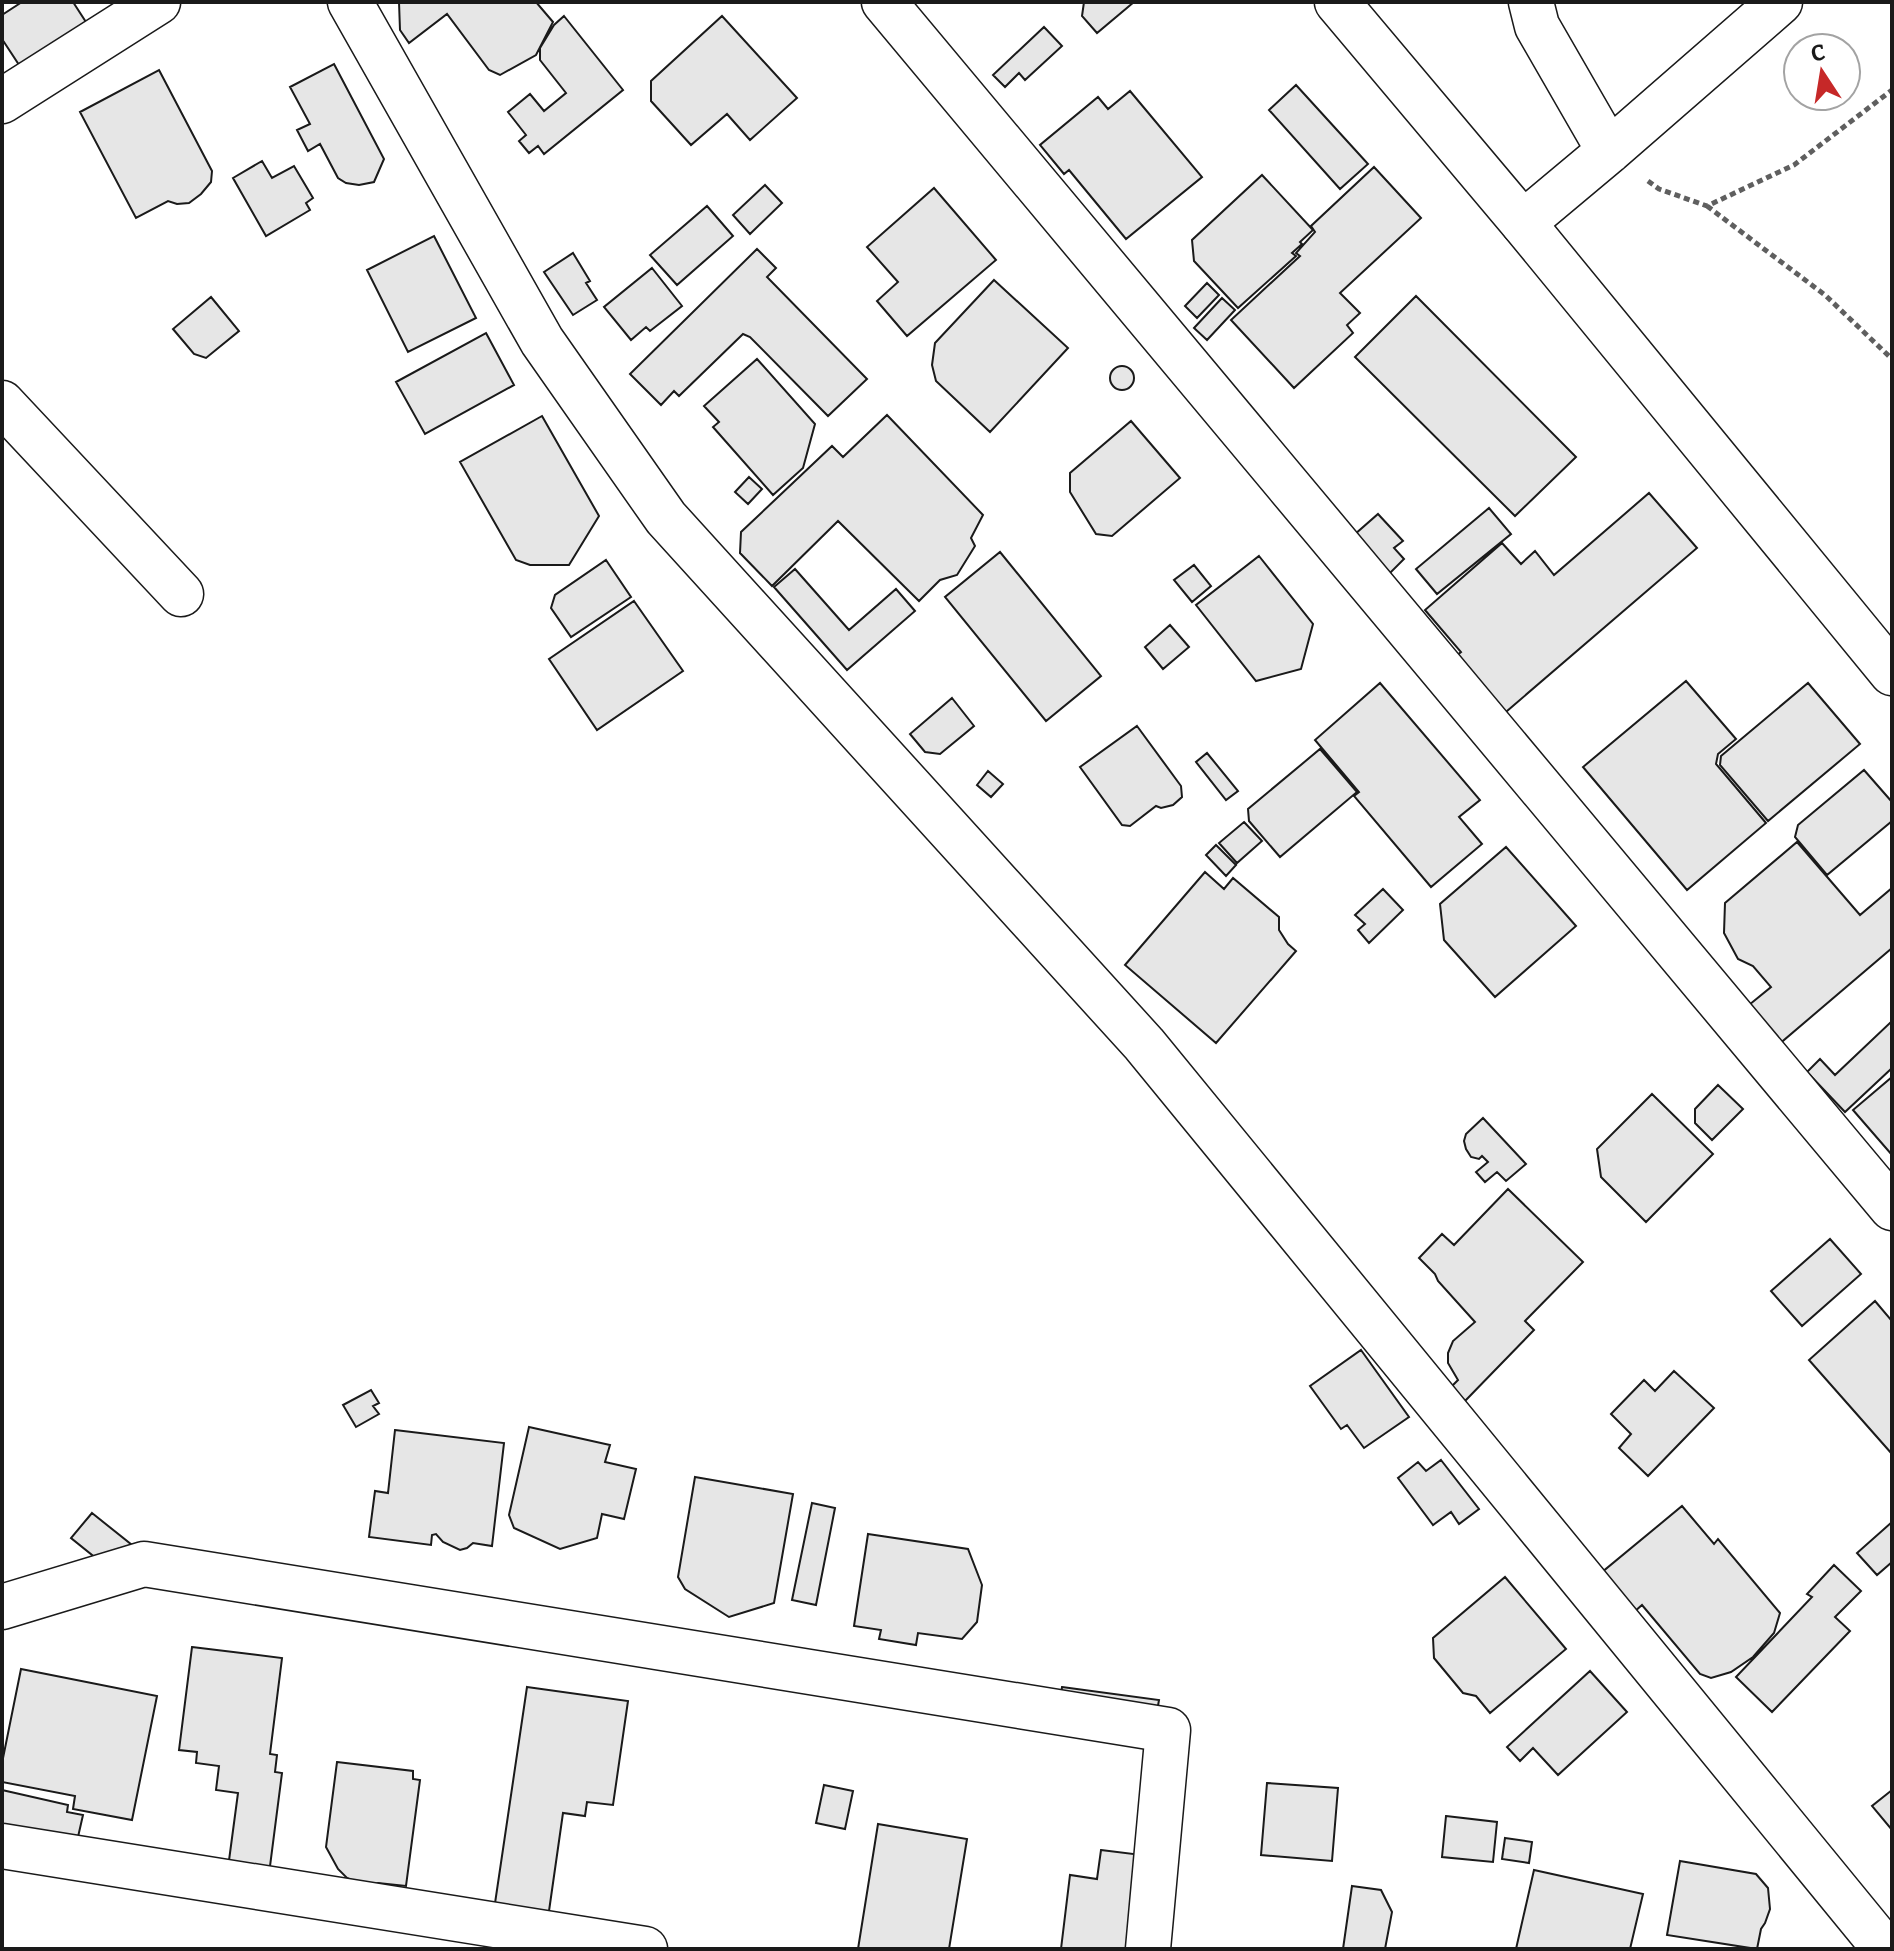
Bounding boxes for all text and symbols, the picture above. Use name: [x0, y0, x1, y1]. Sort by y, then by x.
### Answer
north arrow: [1782, 32, 1862, 112]
text: С: [1808, 38, 1828, 68]

